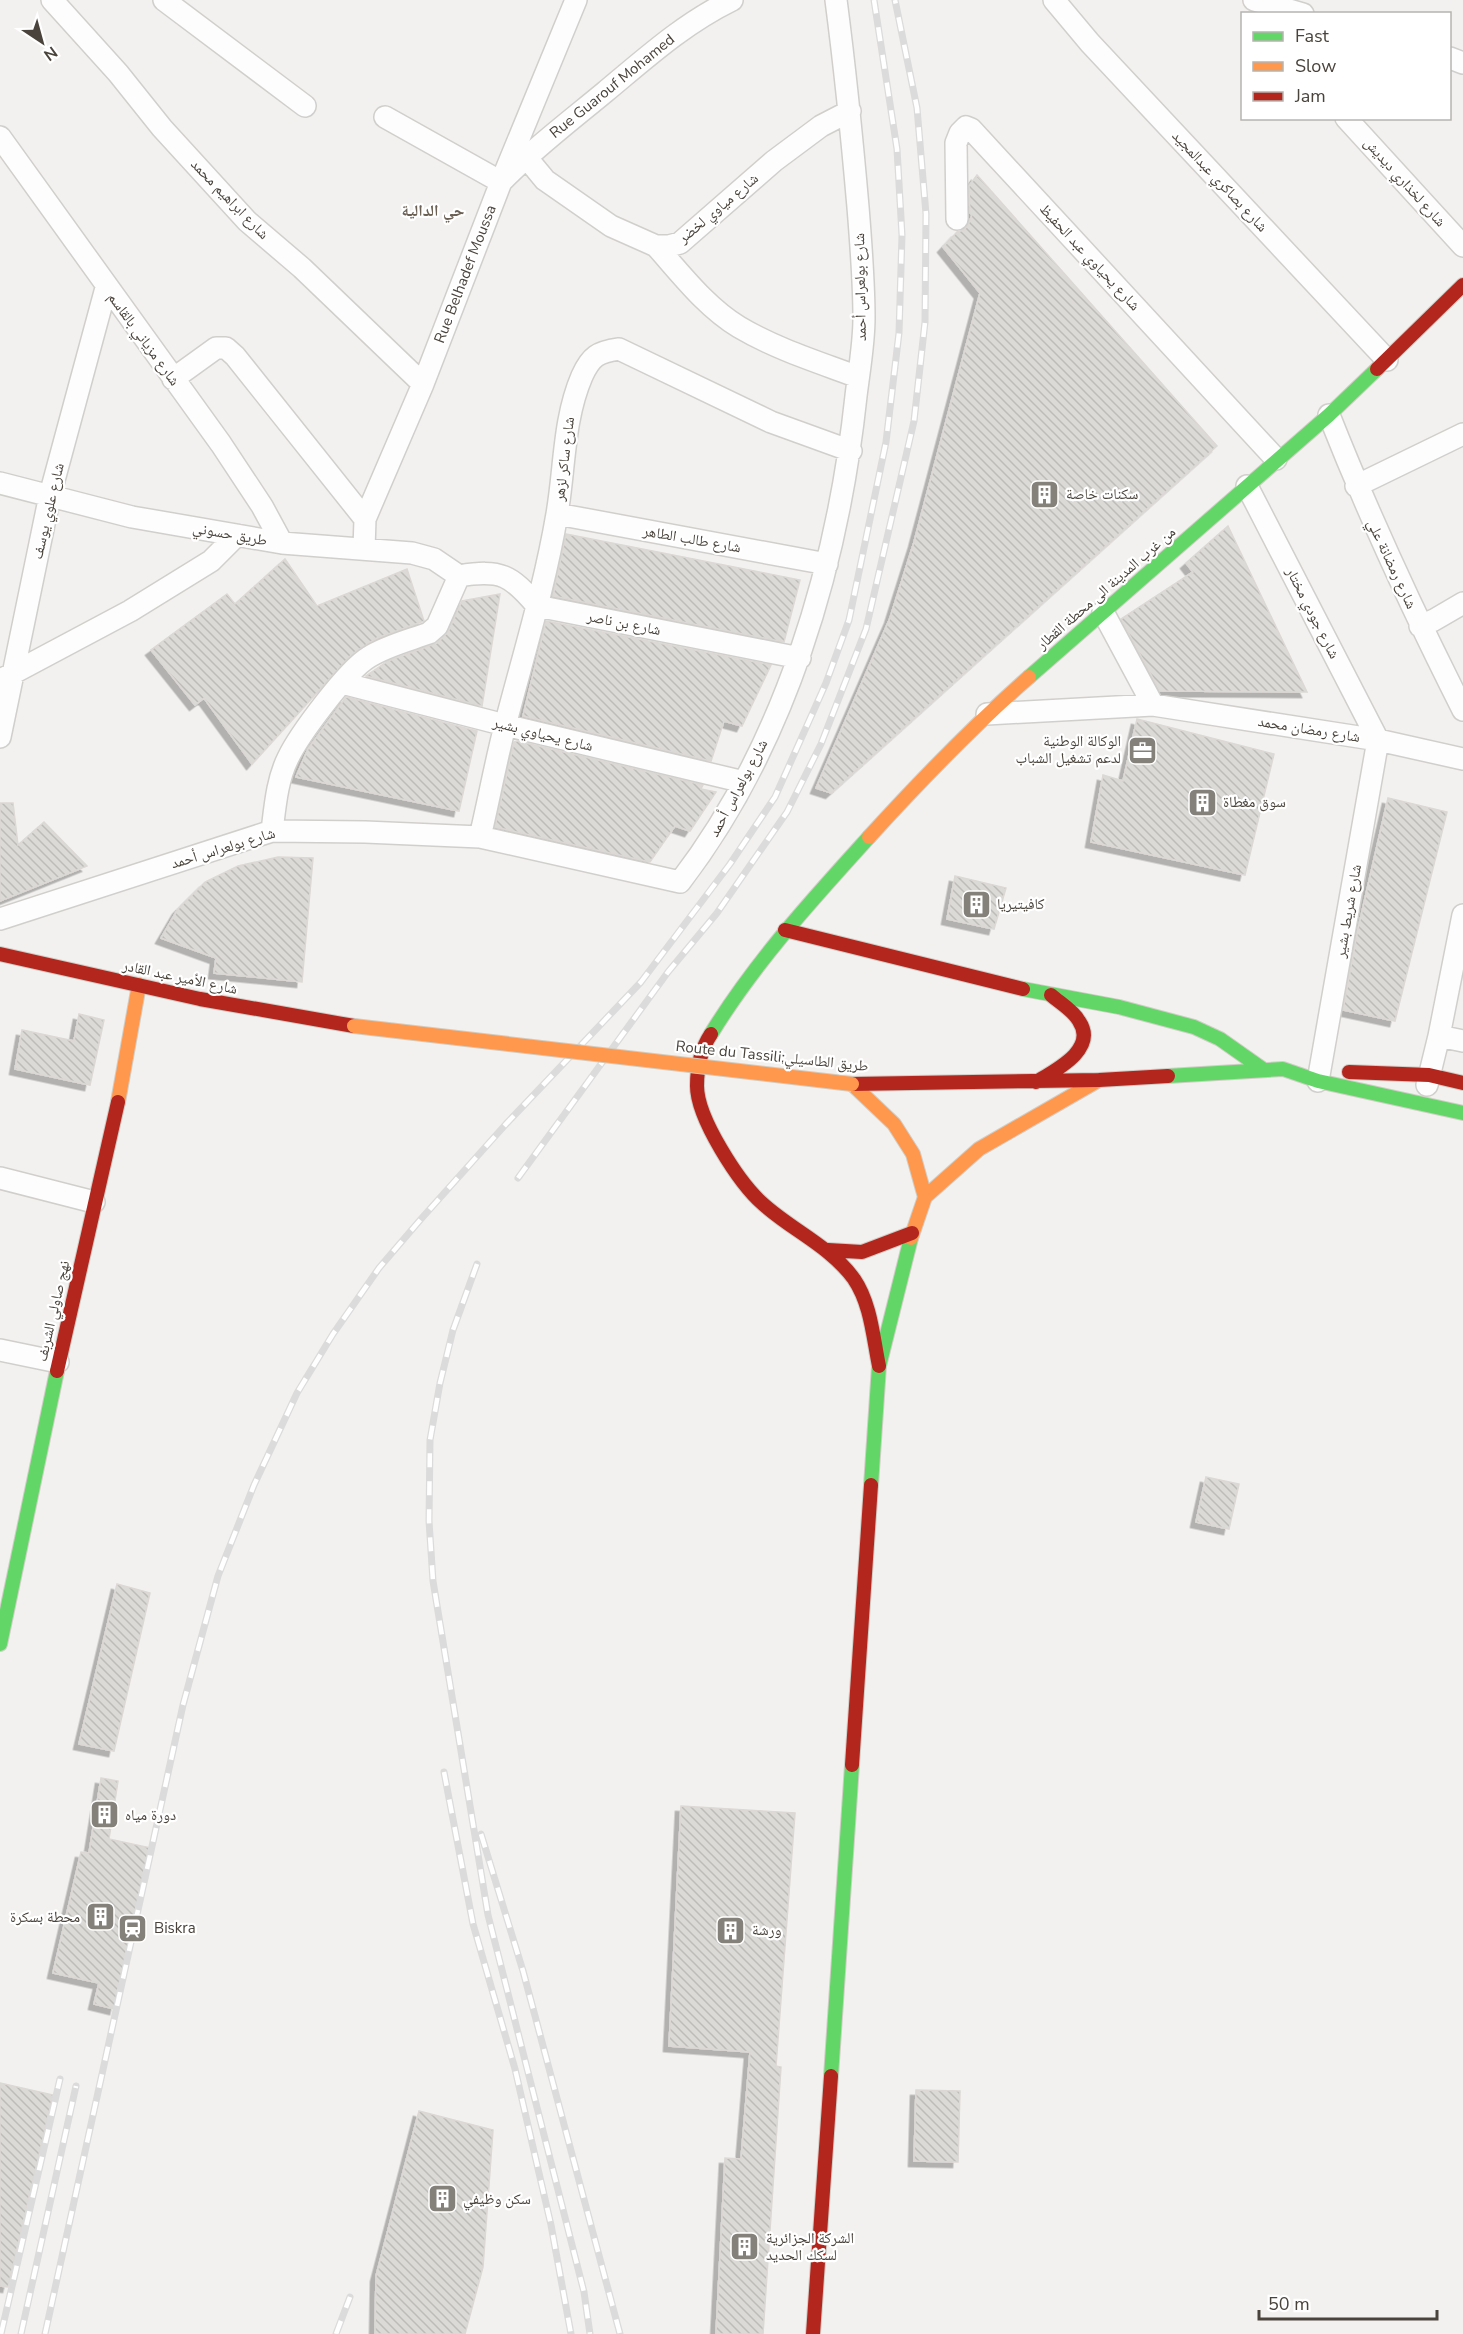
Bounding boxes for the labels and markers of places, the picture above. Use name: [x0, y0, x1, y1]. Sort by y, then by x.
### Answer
building icon: سكنات خاصة: [1029, 478, 1061, 510]
place label: سكنات خاصة: [1066, 484, 1138, 504]
place label: الوكالة الوطنية لدعم تشغيل الشباب: [1015, 731, 1121, 768]
office icon: الوكالة الوطنية لدعم تشغيل الشباب: [1126, 734, 1158, 766]
building icon: سوق مغطاة: [1186, 786, 1218, 818]
place label: سوق مغطاة: [1223, 792, 1286, 812]
building icon: كافيتيريا: [960, 888, 992, 920]
place label: كافيتيريا: [997, 894, 1045, 914]
building icon: دورة مياه: [88, 1799, 120, 1831]
place label: دورة مياه: [125, 1805, 176, 1825]
building icon: محطة بسكرة: [85, 1901, 117, 1933]
place label: محطة بسكرة: [10, 1907, 80, 1927]
station icon: Biskra: [117, 1912, 149, 1944]
building icon: ورشة: [715, 1914, 747, 1946]
place label: Biskra: [154, 1918, 196, 1938]
place label: ورشة: [752, 1920, 781, 1940]
building icon: سكن وظيفي: [426, 2183, 458, 2215]
place label: سكن وظيفي: [463, 2189, 531, 2211]
place label: الشركة الجزائرية لسكك الحديد: [766, 2228, 854, 2265]
building icon: الشركة الجزائرية لسكك الحديد: [729, 2231, 761, 2263]

